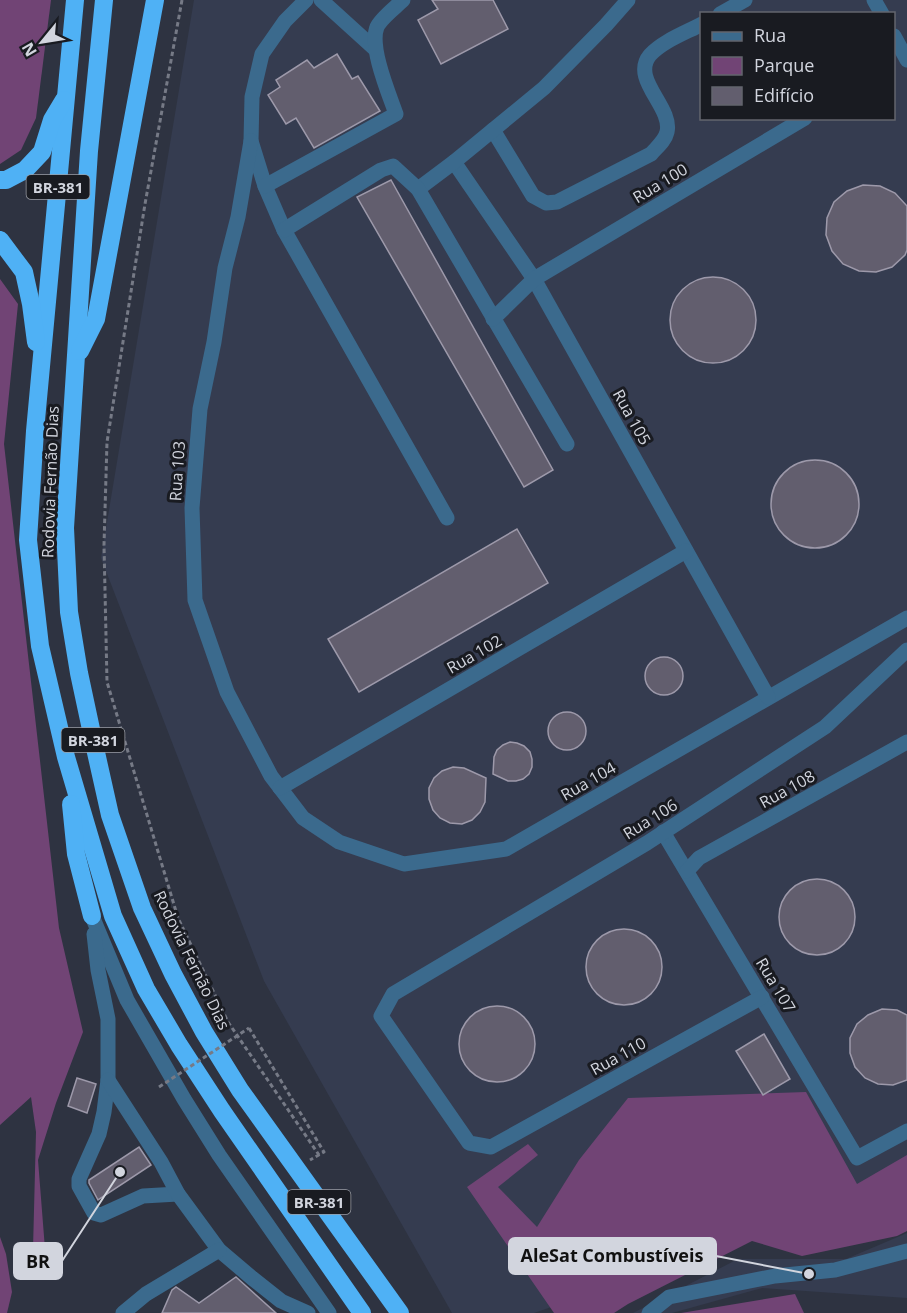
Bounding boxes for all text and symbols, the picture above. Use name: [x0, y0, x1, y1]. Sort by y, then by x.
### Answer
north arrow: [12, 12, 72, 72]
legend: [700, 12, 895, 120]
text: Rua: [754, 23, 786, 47]
text: N: [16, 38, 42, 61]
text: Parque: [754, 53, 814, 77]
text: Edifício: [754, 83, 814, 107]
street label: Rua 100: [629, 158, 691, 208]
road number: BR-381: [26, 175, 90, 199]
street label: Rua 105: [608, 385, 656, 449]
street label: Rodovia Fernão Dias: [36, 405, 64, 559]
street label: Rua 103: [164, 440, 190, 502]
street label: Rua 102: [442, 629, 506, 679]
road number: BR-381: [62, 728, 124, 752]
street label: Rua 104: [556, 756, 620, 806]
street label: Rua 108: [755, 765, 819, 813]
street label: Rua 106: [619, 794, 681, 844]
street label: Rodovia Fernão Dias: [149, 887, 235, 1033]
street label: Rua 107: [751, 954, 801, 1016]
street label: Rua 110: [586, 1032, 650, 1080]
road number: BR-381: [288, 1190, 350, 1214]
callout: AleSat Combustíveis: [509, 1238, 716, 1274]
callout: BR: [14, 1243, 62, 1279]
text: AleSat Combustíveis: [521, 1243, 704, 1267]
text: BR: [26, 1249, 50, 1273]

